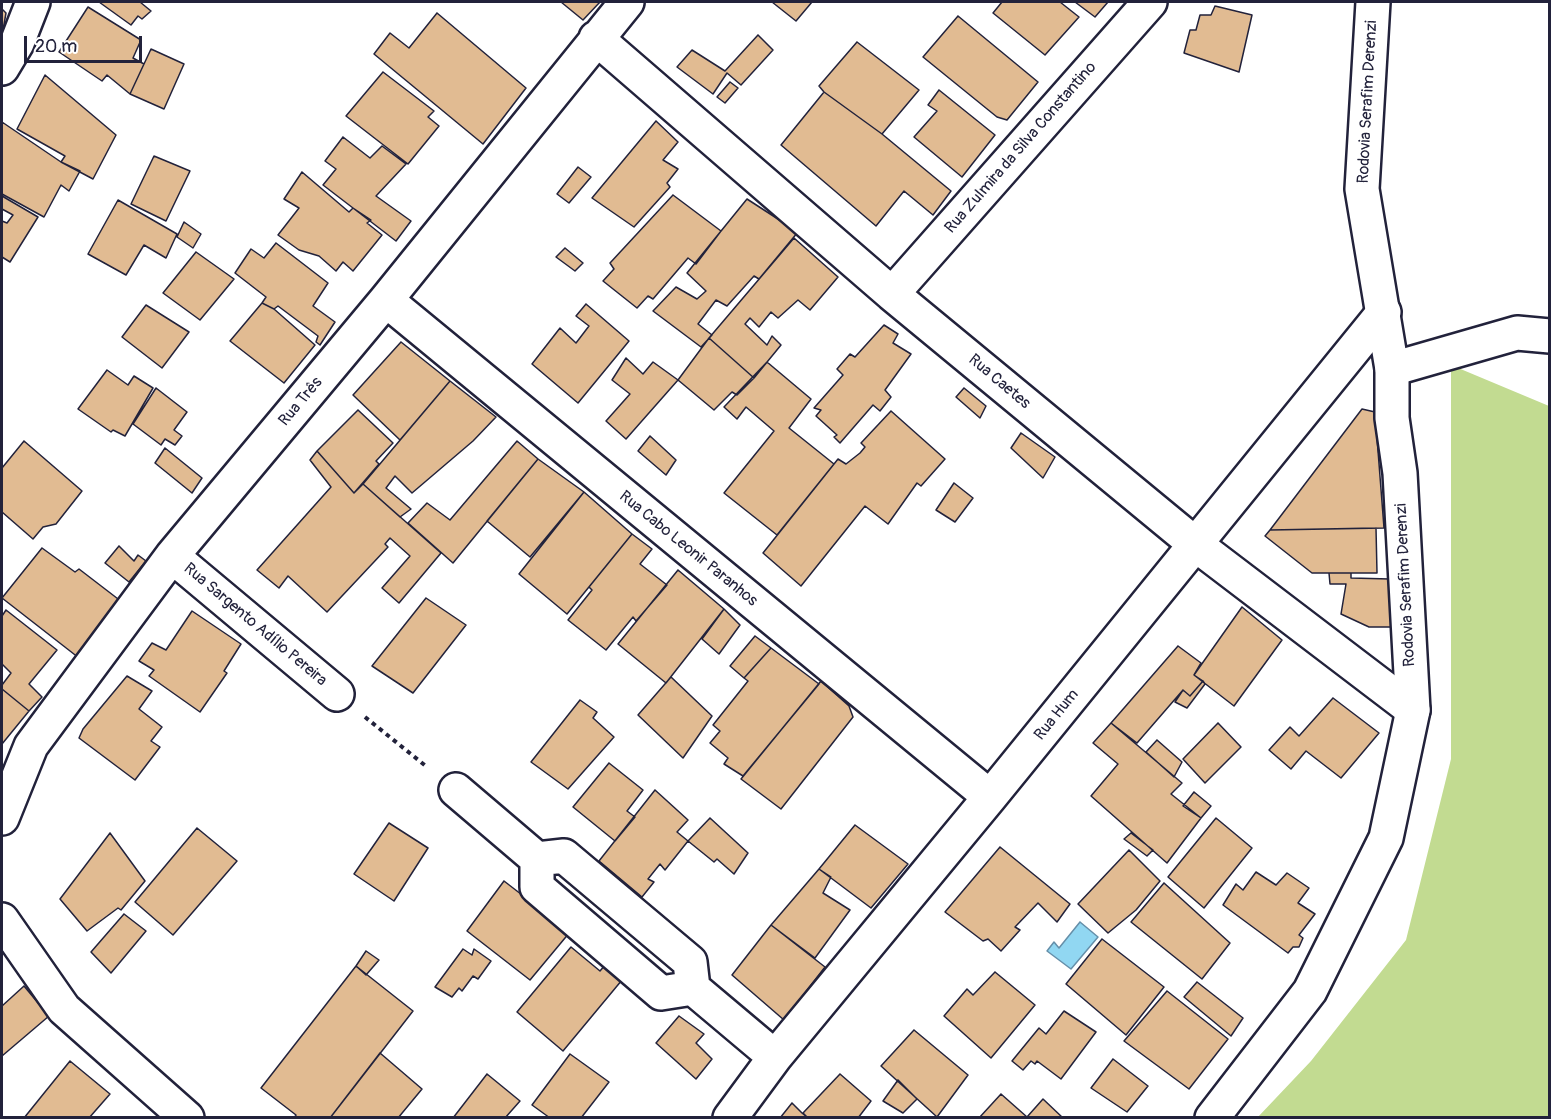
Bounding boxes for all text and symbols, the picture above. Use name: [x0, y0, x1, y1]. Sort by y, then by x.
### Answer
street label: Rodovia Serafim Derenzi: [1354, 20, 1382, 184]
scale bar: [27, 24, 146, 62]
text: 20 m: [35, 35, 77, 58]
street label: Rua Zulmira da Silva Constantino: [941, 58, 1101, 238]
street label: Rua Caetes: [964, 351, 1034, 413]
street label: Rua Três: [275, 374, 327, 430]
street label: Rua Cabo Leonir Paranhos: [615, 487, 761, 611]
street label: Rodovia Serafim Derenzi: [1392, 503, 1420, 667]
street label: Rua Sargento Adílio Pereira: [179, 559, 331, 691]
street label: Rua Hum: [1031, 686, 1083, 744]

